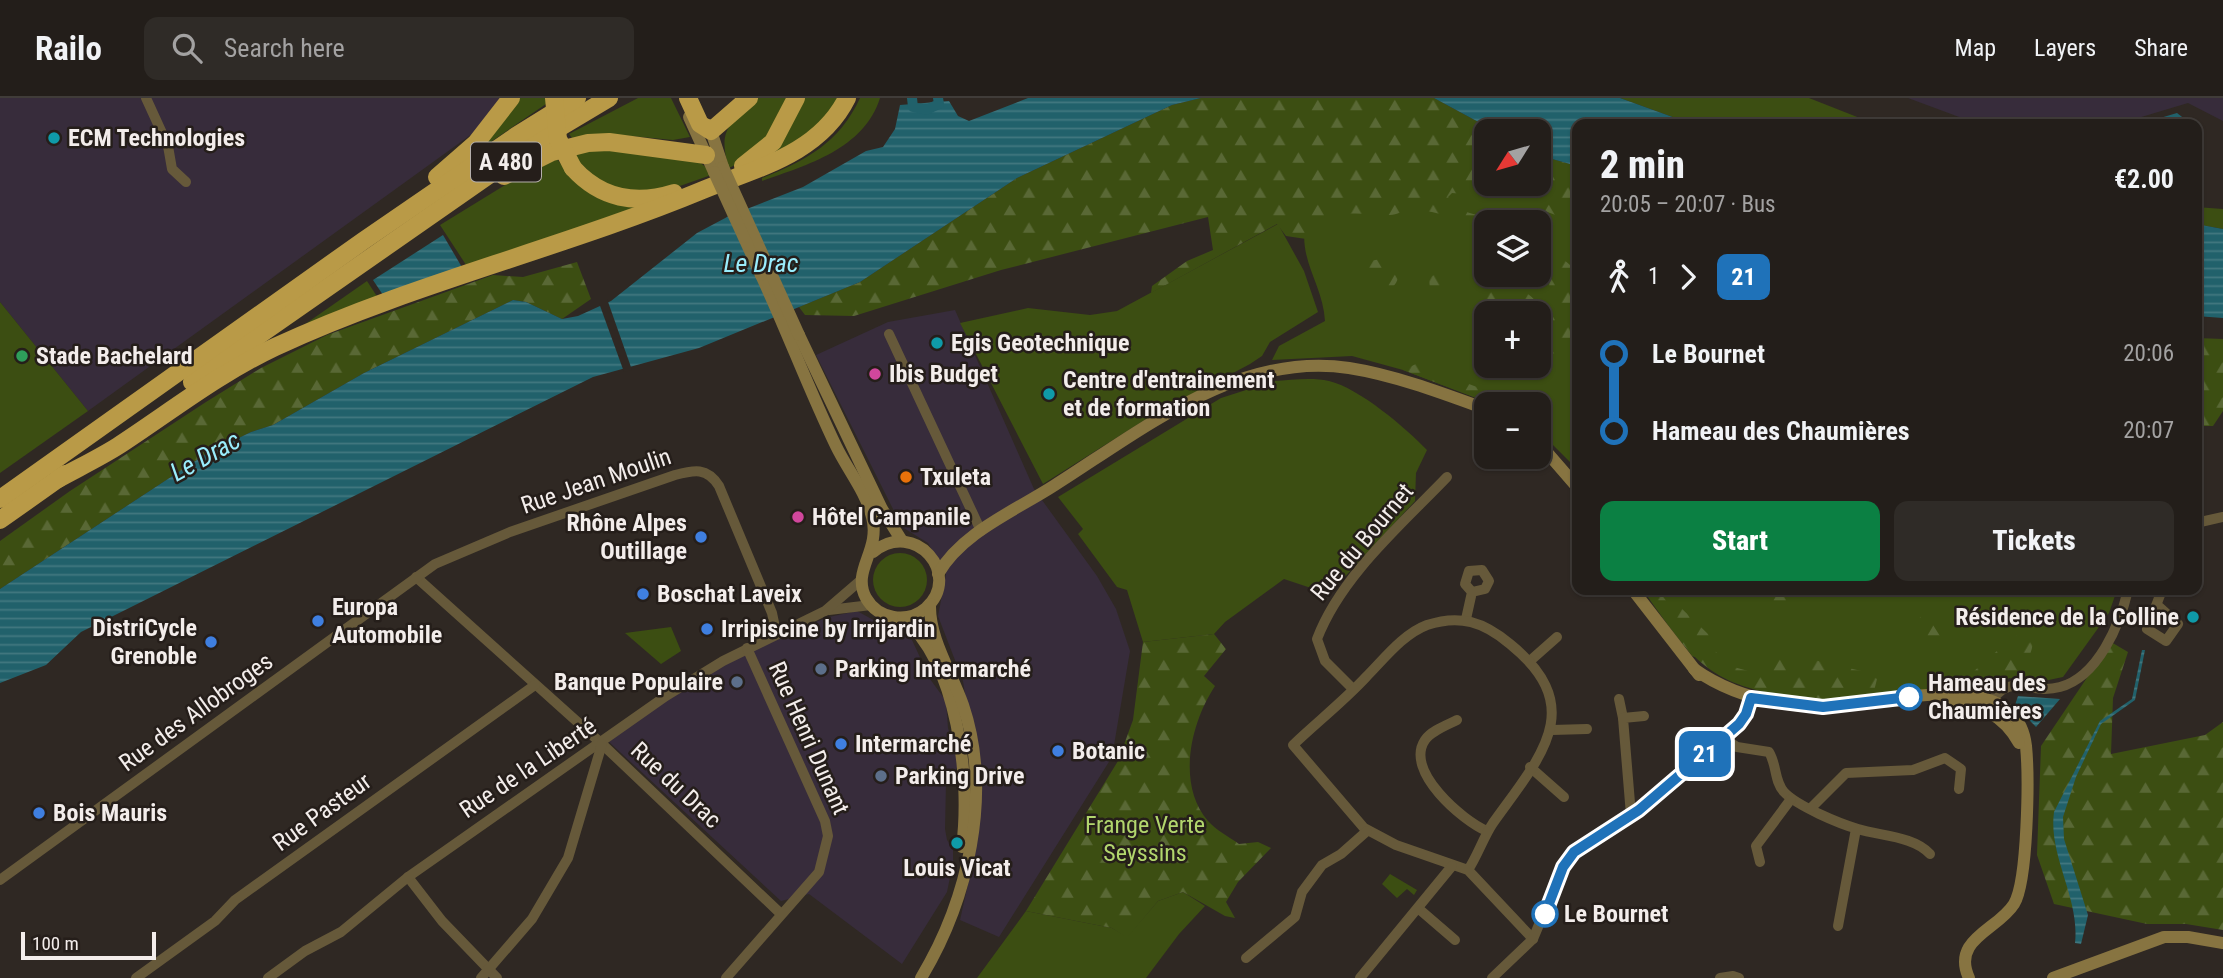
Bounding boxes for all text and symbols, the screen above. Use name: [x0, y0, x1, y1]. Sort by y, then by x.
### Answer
search box: [144, 17, 634, 80]
text: Railo: [35, 29, 102, 68]
icon: search: [168, 29, 206, 67]
text: Search here: [224, 33, 345, 63]
text: Map: [1955, 34, 1996, 62]
text: Layers: [2034, 34, 2096, 62]
text: Share: [2134, 34, 2188, 62]
north arrow: [1474, 119, 1550, 196]
map controls: [1474, 119, 1551, 469]
place label: ECM Technologies: [68, 124, 245, 152]
marker: ECM Technologies: [46, 130, 62, 146]
road number: A 480: [471, 142, 541, 181]
text: 2 min: [1600, 143, 1685, 187]
text: €2.00: [2114, 164, 2174, 194]
text: 20:05 – 20:07 · Bus: [1600, 191, 1776, 218]
button: layers: [1474, 210, 1551, 287]
water label: Le Drac: [723, 248, 799, 278]
icon: walk: [1600, 258, 1638, 296]
icon: forward: [1669, 258, 1707, 296]
text: 1: [1648, 263, 1659, 290]
text: 21: [1731, 263, 1756, 291]
button: +: [1474, 301, 1551, 378]
place label: Egis Geotechnique: [951, 329, 1129, 357]
marker: Egis Geotechnique: [929, 335, 945, 351]
text: Le Bournet: [1652, 339, 1765, 369]
text: 20:06: [2123, 340, 2174, 367]
place label: Stade Bachelard: [36, 342, 193, 370]
marker: Stade Bachelard: [14, 348, 30, 364]
place label: Ibis Budget: [889, 360, 998, 388]
marker: Ibis Budget: [867, 366, 883, 382]
place label: Centre d'entrainement et de formation: [1063, 366, 1275, 422]
marker: Centre d'entrainement et de formation: [1041, 386, 1057, 402]
button: −: [1474, 392, 1551, 469]
text: Hameau des Chaumières: [1652, 416, 1910, 446]
text: 20:07: [2123, 417, 2174, 444]
water label: Le Drac: [165, 425, 245, 487]
street label: Rue Jean Moulin: [517, 442, 675, 520]
place label: Txuleta: [920, 463, 991, 491]
marker: Txuleta: [898, 469, 914, 485]
street label: Rue du Bournet: [1305, 478, 1419, 606]
button: Start: [1600, 501, 1880, 581]
button: Tickets: [1894, 501, 2174, 581]
place label: Hôtel Campanile: [812, 503, 970, 531]
place label: Rhône Alpes Outillage: [566, 509, 687, 565]
marker: Hôtel Campanile: [790, 509, 806, 525]
marker: Rhône Alpes Outillage: [693, 529, 709, 545]
place label: Boschat Laveix: [657, 580, 802, 608]
marker: Boschat Laveix: [635, 586, 651, 602]
place label: Europa Automobile: [332, 593, 442, 649]
place label: Résidence de la Colline: [1955, 603, 2179, 631]
marker: Résidence de la Colline: [2185, 609, 2201, 625]
marker: Europa Automobile: [310, 613, 326, 629]
place label: DistriCycle Grenoble: [92, 614, 197, 670]
place label: Irripiscine by Irrijardin: [721, 615, 935, 643]
marker: Irripiscine by Irrijardin: [699, 621, 715, 637]
marker: DistriCycle Grenoble: [203, 634, 219, 650]
street label: Rue des Allobroges: [114, 647, 278, 777]
place label: Parking Intermarché: [835, 655, 1031, 683]
street label: Rue Henri Dunant: [763, 657, 855, 819]
marker: Parking Intermarché: [813, 661, 829, 677]
place label: Banque Populaire: [554, 668, 723, 696]
place label: Hameau des Chaumières: [1928, 669, 2046, 725]
marker: Banque Populaire: [729, 674, 745, 690]
marker: Hameau des Chaumières: [1896, 684, 1922, 710]
street label: Rue de la Liberté: [454, 712, 602, 824]
place label: Intermarché: [855, 730, 971, 758]
line badge: 21: [1674, 731, 1736, 777]
street label: Rue du Drac: [625, 736, 727, 834]
marker: Intermarché: [833, 736, 849, 752]
place label: Botanic: [1072, 737, 1145, 765]
text: 21: [1693, 740, 1717, 768]
marker: Botanic: [1050, 743, 1066, 759]
place label: Parking Drive: [895, 762, 1024, 790]
street label: Rue Pasteur: [268, 767, 376, 857]
marker: Parking Drive: [873, 768, 889, 784]
place label: Bois Mauris: [53, 799, 167, 827]
marker: Bois Mauris: [31, 805, 47, 821]
park label: Frange Verte Seyssins: [1085, 811, 1205, 867]
marker: Louis Vicat: [949, 835, 965, 851]
place label: Louis Vicat: [903, 854, 1011, 882]
place label: Le Bournet: [1564, 900, 1668, 928]
marker: Le Bournet: [1532, 901, 1558, 927]
scale bar: [21, 929, 156, 961]
text: 100 m: [32, 932, 79, 955]

